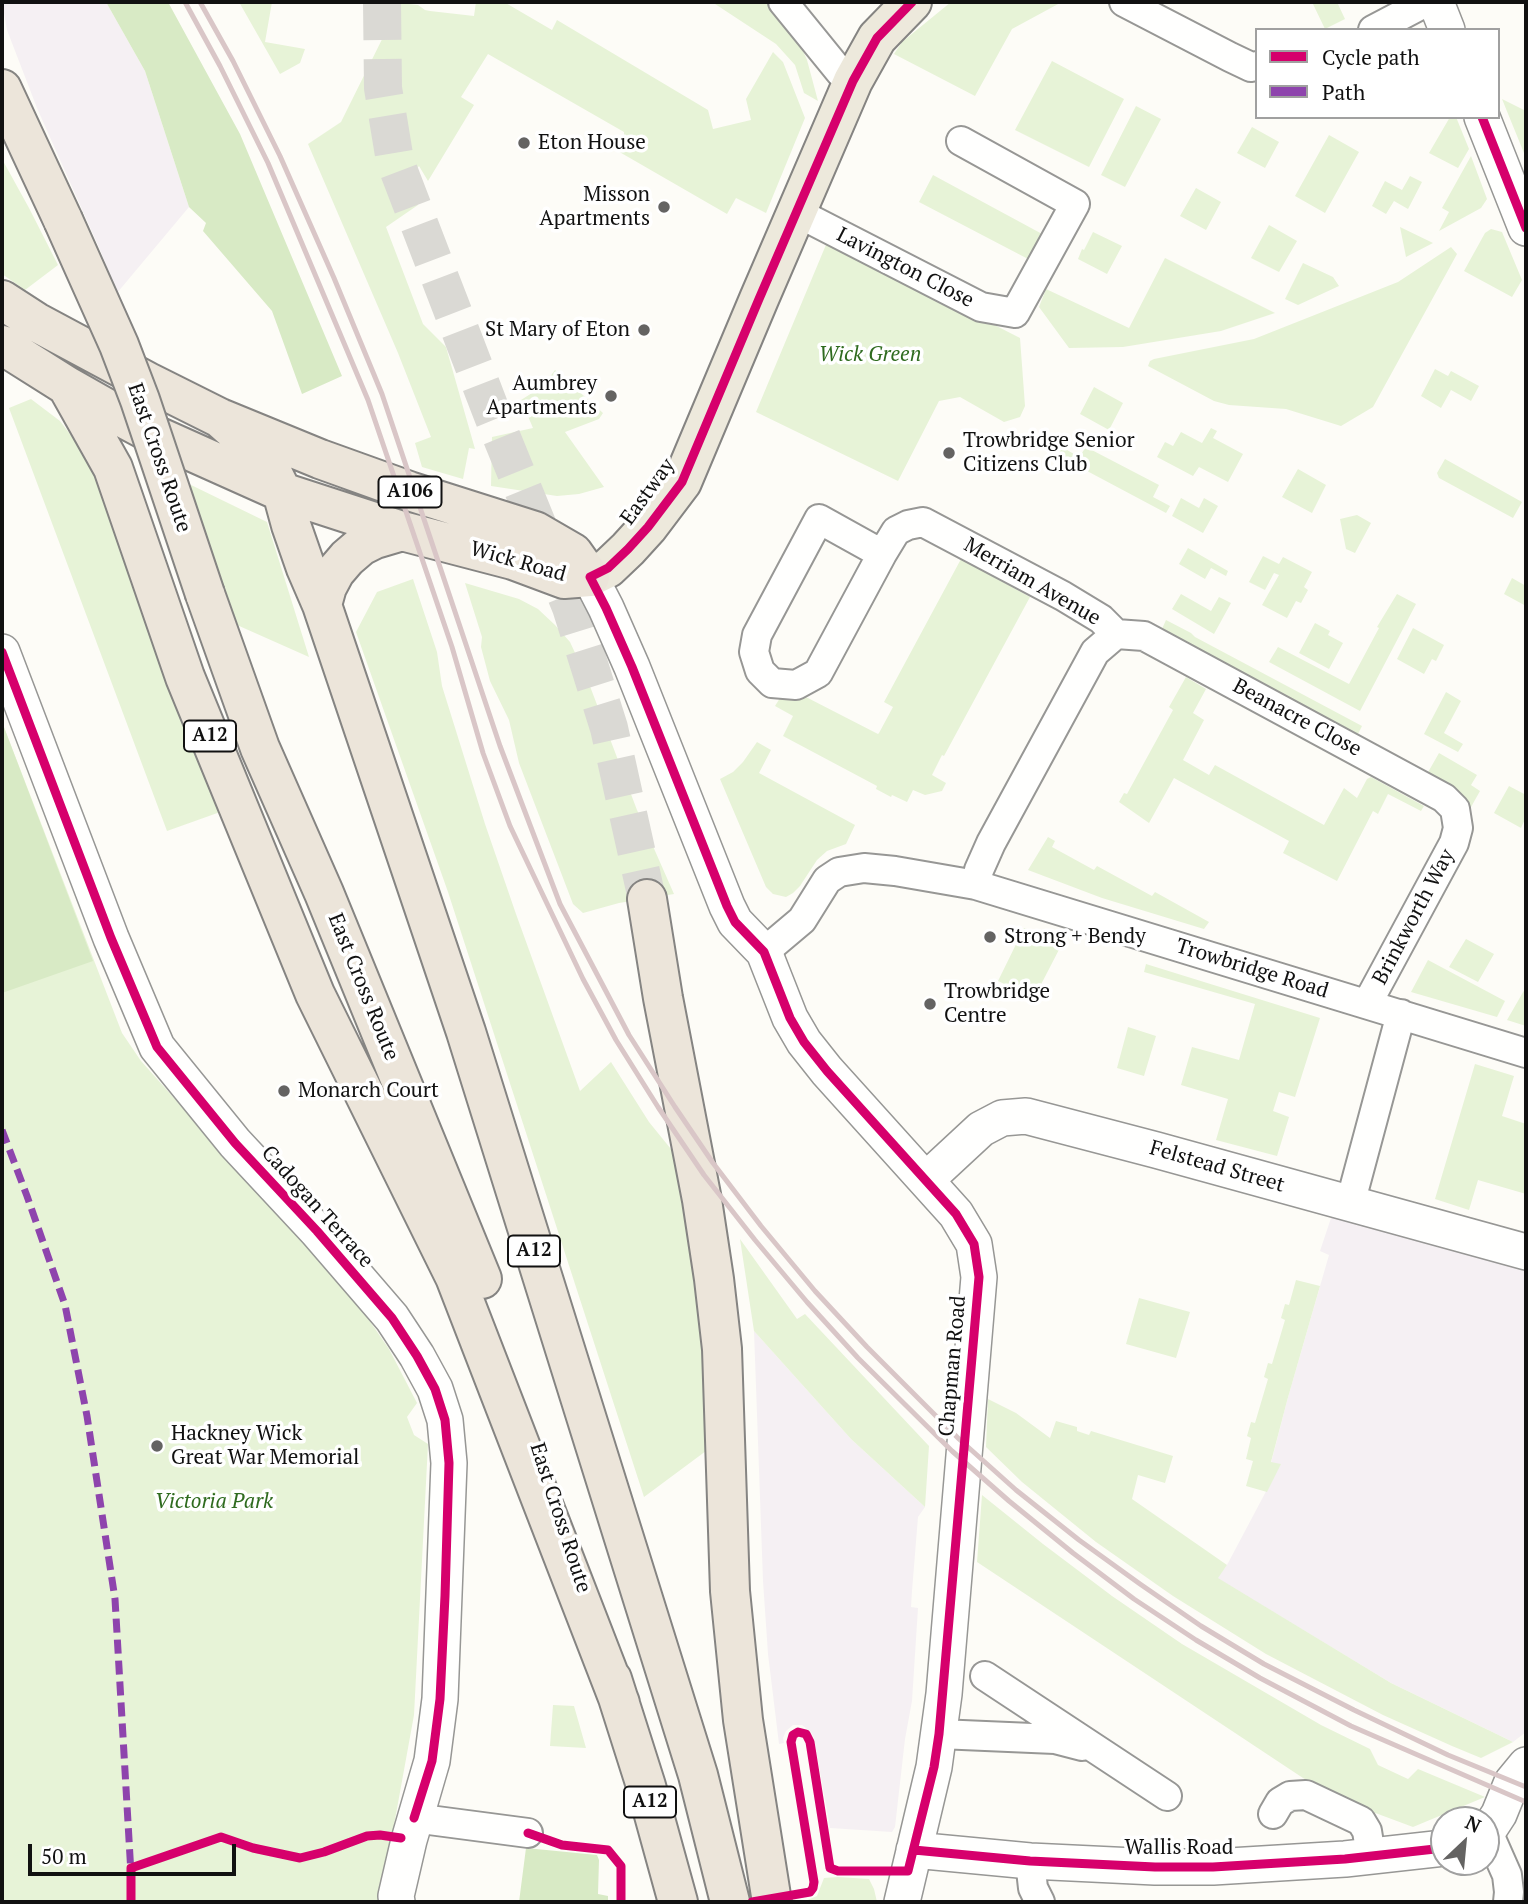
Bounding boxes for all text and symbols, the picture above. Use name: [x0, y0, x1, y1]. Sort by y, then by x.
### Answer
legend: [1255, 28, 1500, 119]
text: Cycle path: [1322, 43, 1420, 71]
text: Path: [1322, 78, 1365, 106]
place label: Eton House: [538, 130, 646, 156]
marker: Eton House: [516, 135, 532, 151]
place label: Misson Apartments: [539, 182, 650, 232]
marker: Misson Apartments: [656, 199, 672, 215]
street label: Lavington Close: [832, 223, 978, 313]
place label: St Mary of Eton: [485, 317, 630, 343]
marker: St Mary of Eton: [636, 322, 652, 338]
park label: Wick Green: [819, 342, 921, 368]
place label: Aumbrey Apartments: [486, 371, 597, 421]
street label: East Cross Route: [122, 380, 196, 536]
marker: Aumbrey Apartments: [603, 388, 619, 404]
place label: Trowbridge Senior Citizens Club: [963, 428, 1135, 478]
marker: Trowbridge Senior Citizens Club: [941, 445, 957, 461]
street label: Eastway: [615, 454, 681, 530]
road number: A106: [378, 477, 442, 508]
street label: Merriam Avenue: [959, 533, 1105, 631]
street label: Wick Road: [467, 536, 569, 588]
street label: Beanacre Close: [1228, 674, 1366, 762]
road number: A12: [184, 720, 236, 751]
street label: Brinkworth Way: [1368, 845, 1460, 989]
street label: East Cross Route: [322, 910, 404, 1064]
place label: Strong + Bendy: [1004, 924, 1146, 950]
marker: Strong + Bendy: [982, 929, 998, 945]
street label: Trowbridge Road: [1173, 934, 1331, 1004]
place label: Trowbridge Centre: [944, 979, 1050, 1029]
marker: Trowbridge Centre: [922, 996, 938, 1012]
place label: Monarch Court: [298, 1078, 439, 1104]
marker: Monarch Court: [276, 1083, 292, 1099]
street label: Felstead Street: [1147, 1136, 1287, 1198]
street label: Cadogan Terrace: [256, 1141, 378, 1273]
road number: A12: [508, 1236, 560, 1266]
street label: Chapman Road: [934, 1294, 972, 1438]
place label: Hackney Wick Great War Memorial: [171, 1421, 359, 1471]
marker: Hackney Wick Great War Memorial: [149, 1438, 165, 1454]
street label: East Cross Route: [524, 1440, 596, 1596]
park label: Victoria Park: [155, 1489, 273, 1515]
road number: A12: [624, 1786, 676, 1818]
north arrow: [1430, 1806, 1500, 1876]
text: N: [1462, 1809, 1486, 1838]
scale bar: [32, 1830, 240, 1874]
street label: Wallis Road: [1125, 1835, 1233, 1861]
text: 50 m: [41, 1842, 87, 1870]

